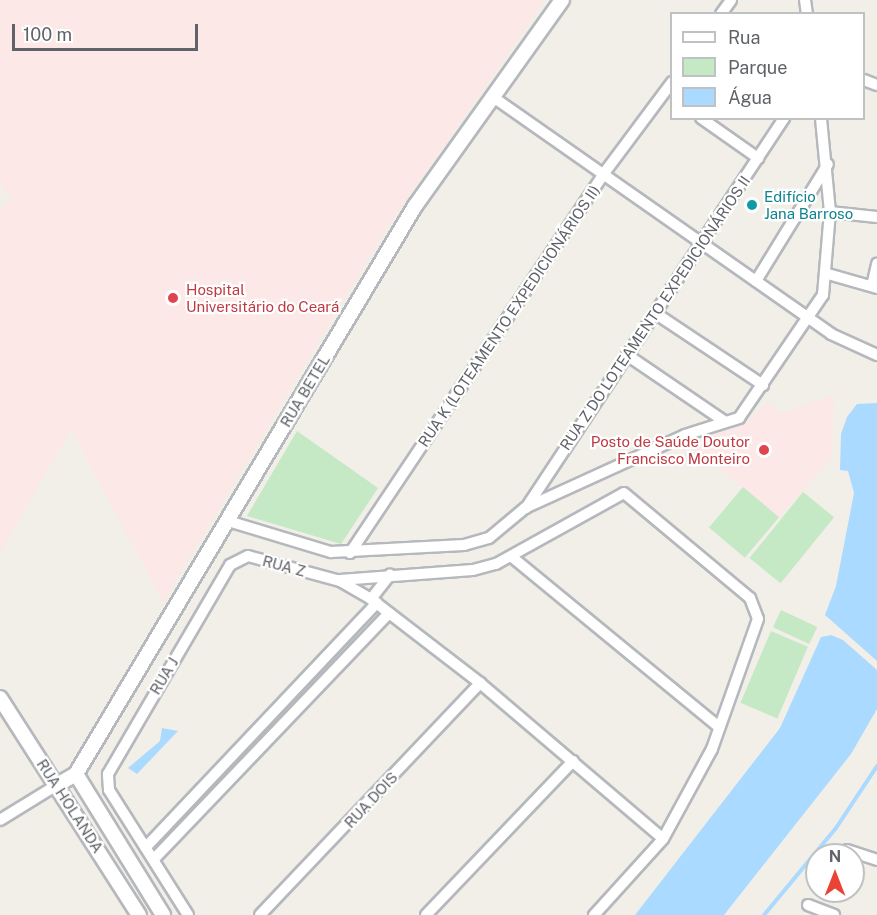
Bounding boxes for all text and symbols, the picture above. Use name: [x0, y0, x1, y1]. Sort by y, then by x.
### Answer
scale bar: [15, 12, 201, 50]
legend: [670, 12, 865, 120]
text: 100 m: [23, 24, 72, 45]
text: Rua: [728, 27, 760, 48]
text: Parque: [728, 57, 788, 78]
text: Água: [728, 87, 772, 108]
street label: RUA Z DO LOTEAMENTO EXPEDICIONÁRIOS II: [556, 173, 754, 453]
street label: RUA K (LOTEAMENTO EXPEDICIONÁRIOS II): [414, 182, 604, 450]
place label: Edifício Jana Barroso: [764, 187, 853, 222]
marker: Edifício Jana Barroso: [745, 198, 759, 212]
place label: Hospital Universitário do Ceará: [186, 280, 340, 315]
marker: Hospital Universitário do Ceará: [164, 289, 182, 307]
street label: RUA BETEL: [276, 352, 334, 430]
place label: Posto de Saúde Doutor Francisco Monteiro: [590, 432, 750, 467]
marker: Posto de Saúde Doutor Francisco Monteiro: [755, 441, 773, 459]
street label: RUA Z: [261, 552, 307, 580]
street label: RUA J: [146, 654, 182, 698]
street label: RUA HOLANDA: [33, 756, 107, 856]
street label: RUA DOIS: [341, 768, 401, 832]
north arrow: [805, 843, 865, 903]
text: N: [829, 847, 841, 866]

